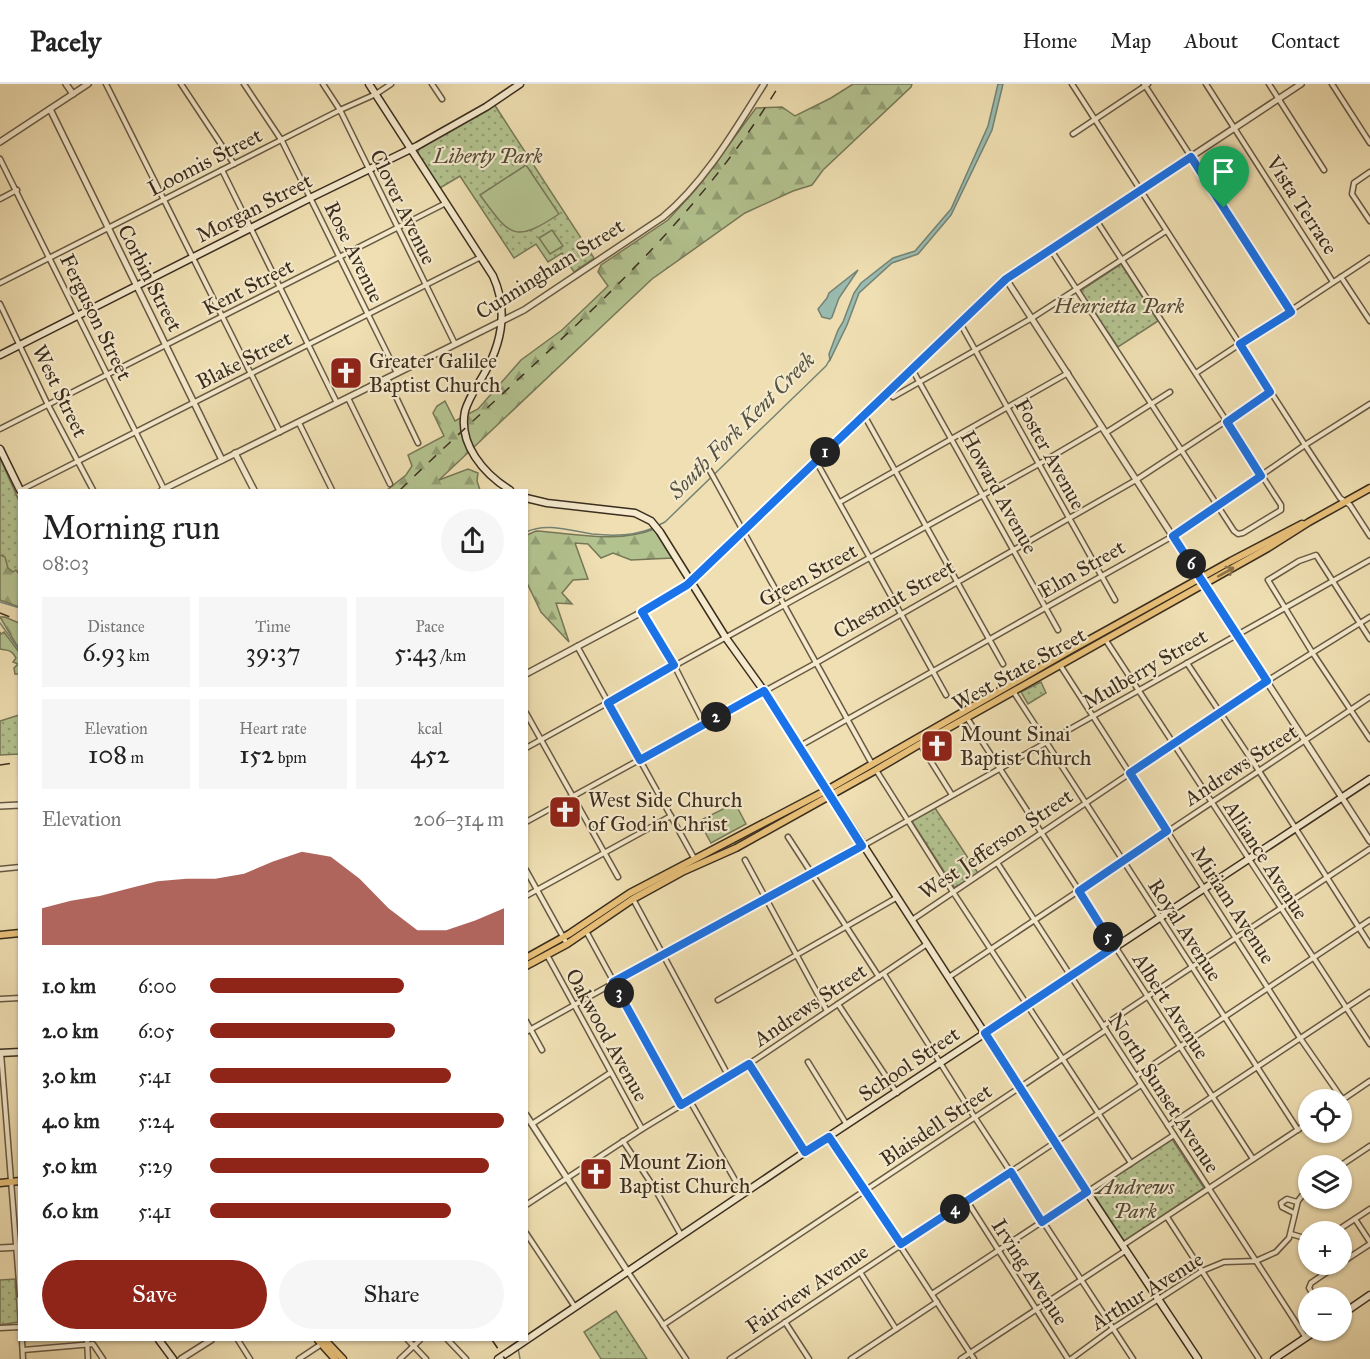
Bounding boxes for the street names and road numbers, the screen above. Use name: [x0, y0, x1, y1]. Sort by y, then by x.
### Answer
street label: Loomis Street: [144, 122, 267, 202]
street label: Clover Avenue: [364, 145, 442, 269]
street label: Vista Terrace: [1260, 150, 1344, 259]
street label: Morgan Street: [192, 167, 317, 248]
street label: Rose Avenue: [318, 197, 390, 307]
street label: Cunningham Street: [471, 213, 629, 325]
street label: Corbin Street: [112, 220, 188, 336]
street label: Ferguson Street: [54, 249, 138, 385]
street label: Kent Street: [198, 253, 298, 321]
street label: Blake Street: [192, 325, 296, 395]
street label: West Street: [26, 341, 94, 442]
street label: Foster Avenue: [1009, 394, 1091, 514]
street label: Howard Avenue: [954, 426, 1044, 558]
street label: Elm Street: [1034, 534, 1130, 604]
street label: Green Street: [754, 537, 862, 613]
street label: Chestnut Street: [828, 553, 960, 644]
street label: West State Street: [948, 621, 1091, 716]
street label: Mulberry Street: [1078, 623, 1212, 715]
street label: Andrews Street: [1178, 718, 1303, 812]
street label: West Jefferson Street: [914, 783, 1078, 905]
street label: Alliance Avenue: [1217, 795, 1314, 925]
street label: Miriam Avenue: [1185, 841, 1281, 969]
street label: Royal Avenue: [1142, 874, 1228, 986]
street label: Albert Avenue: [1126, 947, 1215, 1064]
street label: Andrews Street: [748, 957, 872, 1053]
street label: Oakwood Avenue: [560, 964, 654, 1106]
street label: North Sunset Avenue: [1103, 1008, 1226, 1178]
street label: School Street: [854, 1020, 965, 1107]
street label: Blaisdell Street: [875, 1078, 997, 1172]
street label: Irving Avenue: [986, 1214, 1074, 1330]
street label: Fairview Avenue: [741, 1238, 873, 1339]
street label: Arthur Avenue: [1085, 1246, 1208, 1336]

